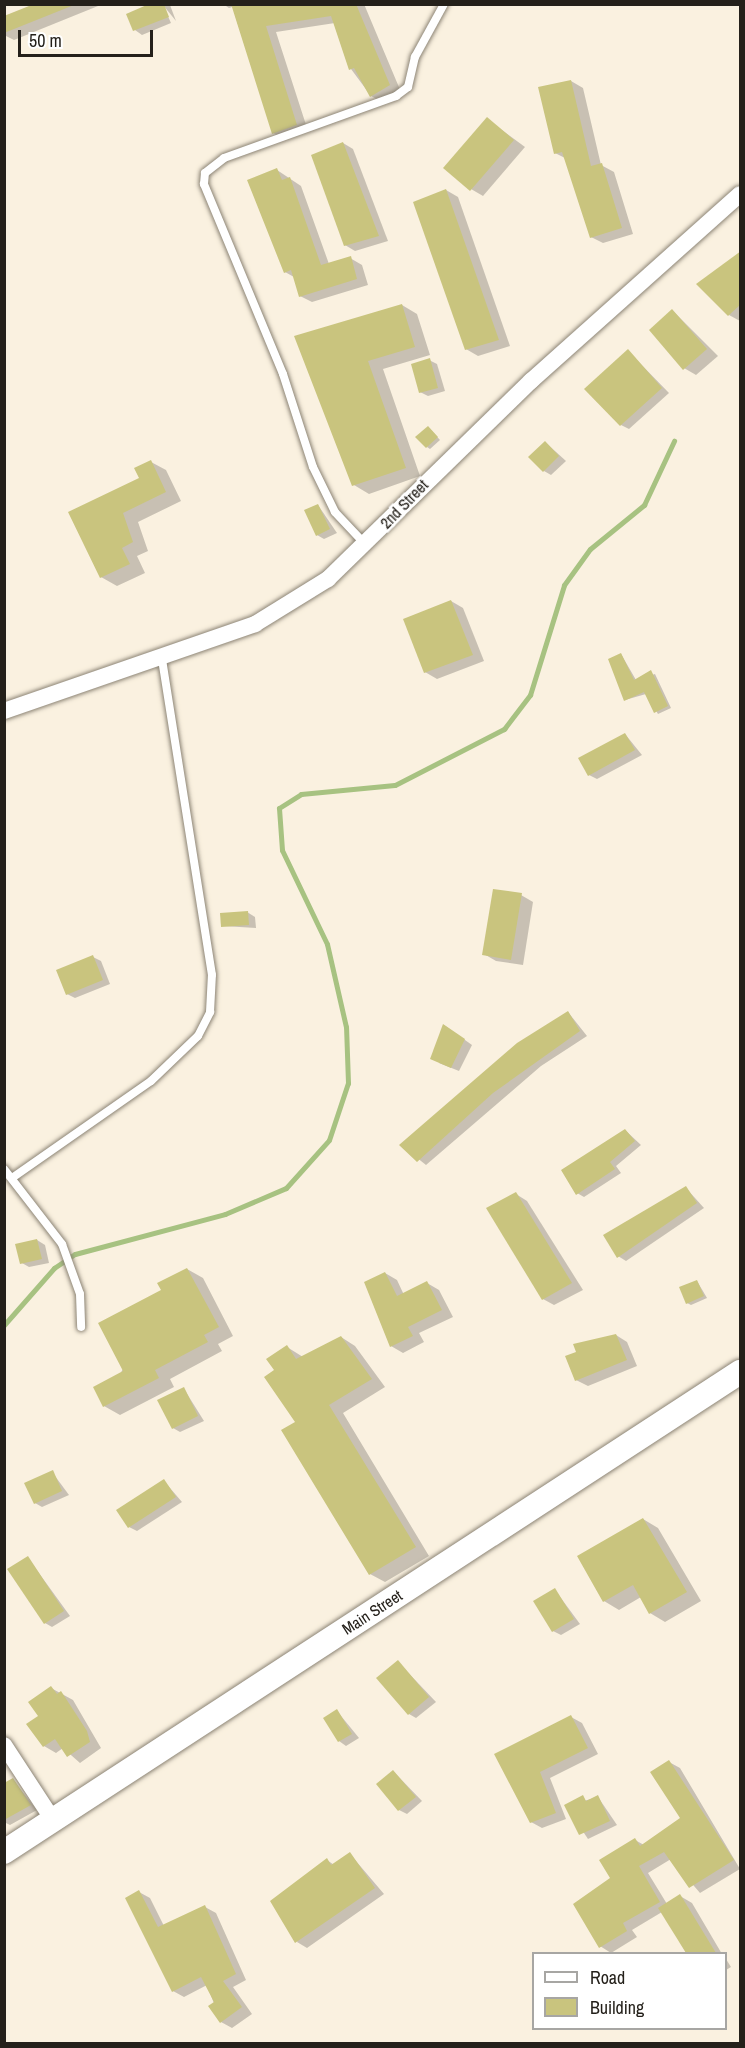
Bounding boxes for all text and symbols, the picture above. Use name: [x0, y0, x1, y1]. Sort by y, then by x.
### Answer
scale bar: [21, 18, 156, 56]
text: 50 m: [29, 28, 62, 53]
street label: 2nd Street: [376, 476, 432, 532]
street label: Main Street: [338, 1585, 406, 1639]
legend: [532, 1952, 727, 2030]
text: Road: [590, 1965, 625, 1990]
text: Building: [590, 1995, 644, 2020]

